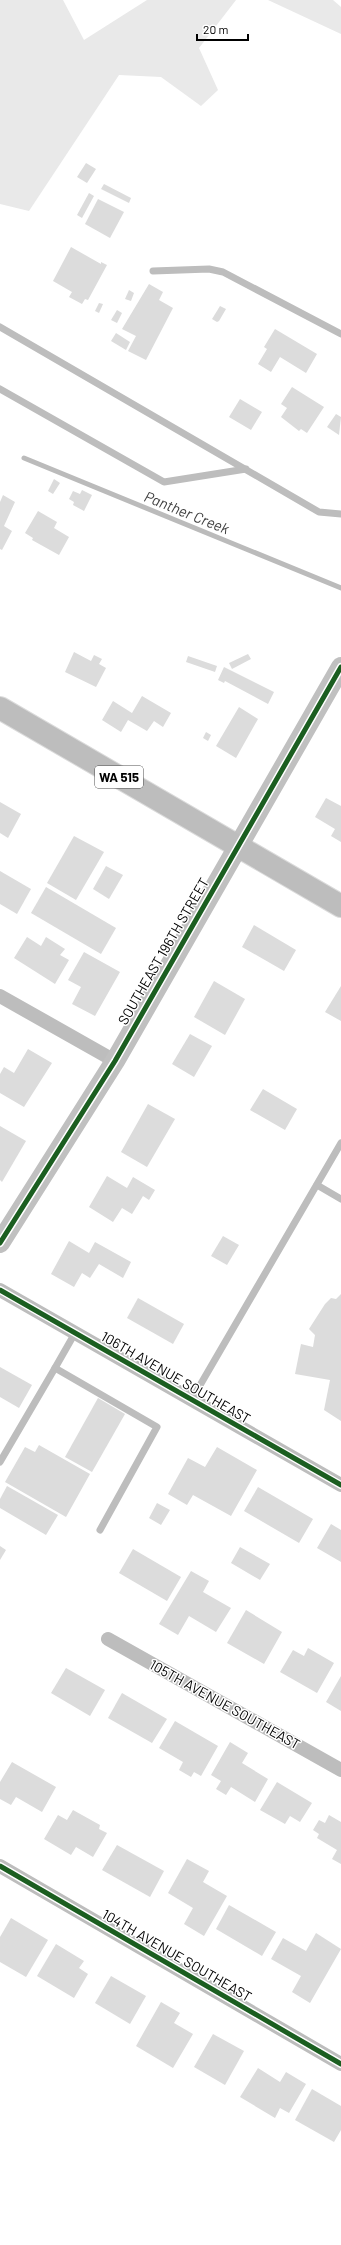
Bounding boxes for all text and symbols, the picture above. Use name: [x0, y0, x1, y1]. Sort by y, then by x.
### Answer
scale bar: [197, 16, 248, 42]
text: 20 m: [203, 22, 229, 36]
water label: Panther Creek: [142, 487, 233, 537]
road number: WA 515: [95, 766, 143, 788]
street label: SOUTHEAST 196TH STREET: [114, 874, 212, 1027]
street label: 106TH AVENUE SOUTHEAST: [98, 1327, 254, 1427]
street label: 105TH AVENUE SOUTHEAST: [147, 1655, 303, 1753]
street label: 104TH AVENUE SOUTHEAST: [99, 1905, 255, 2005]

